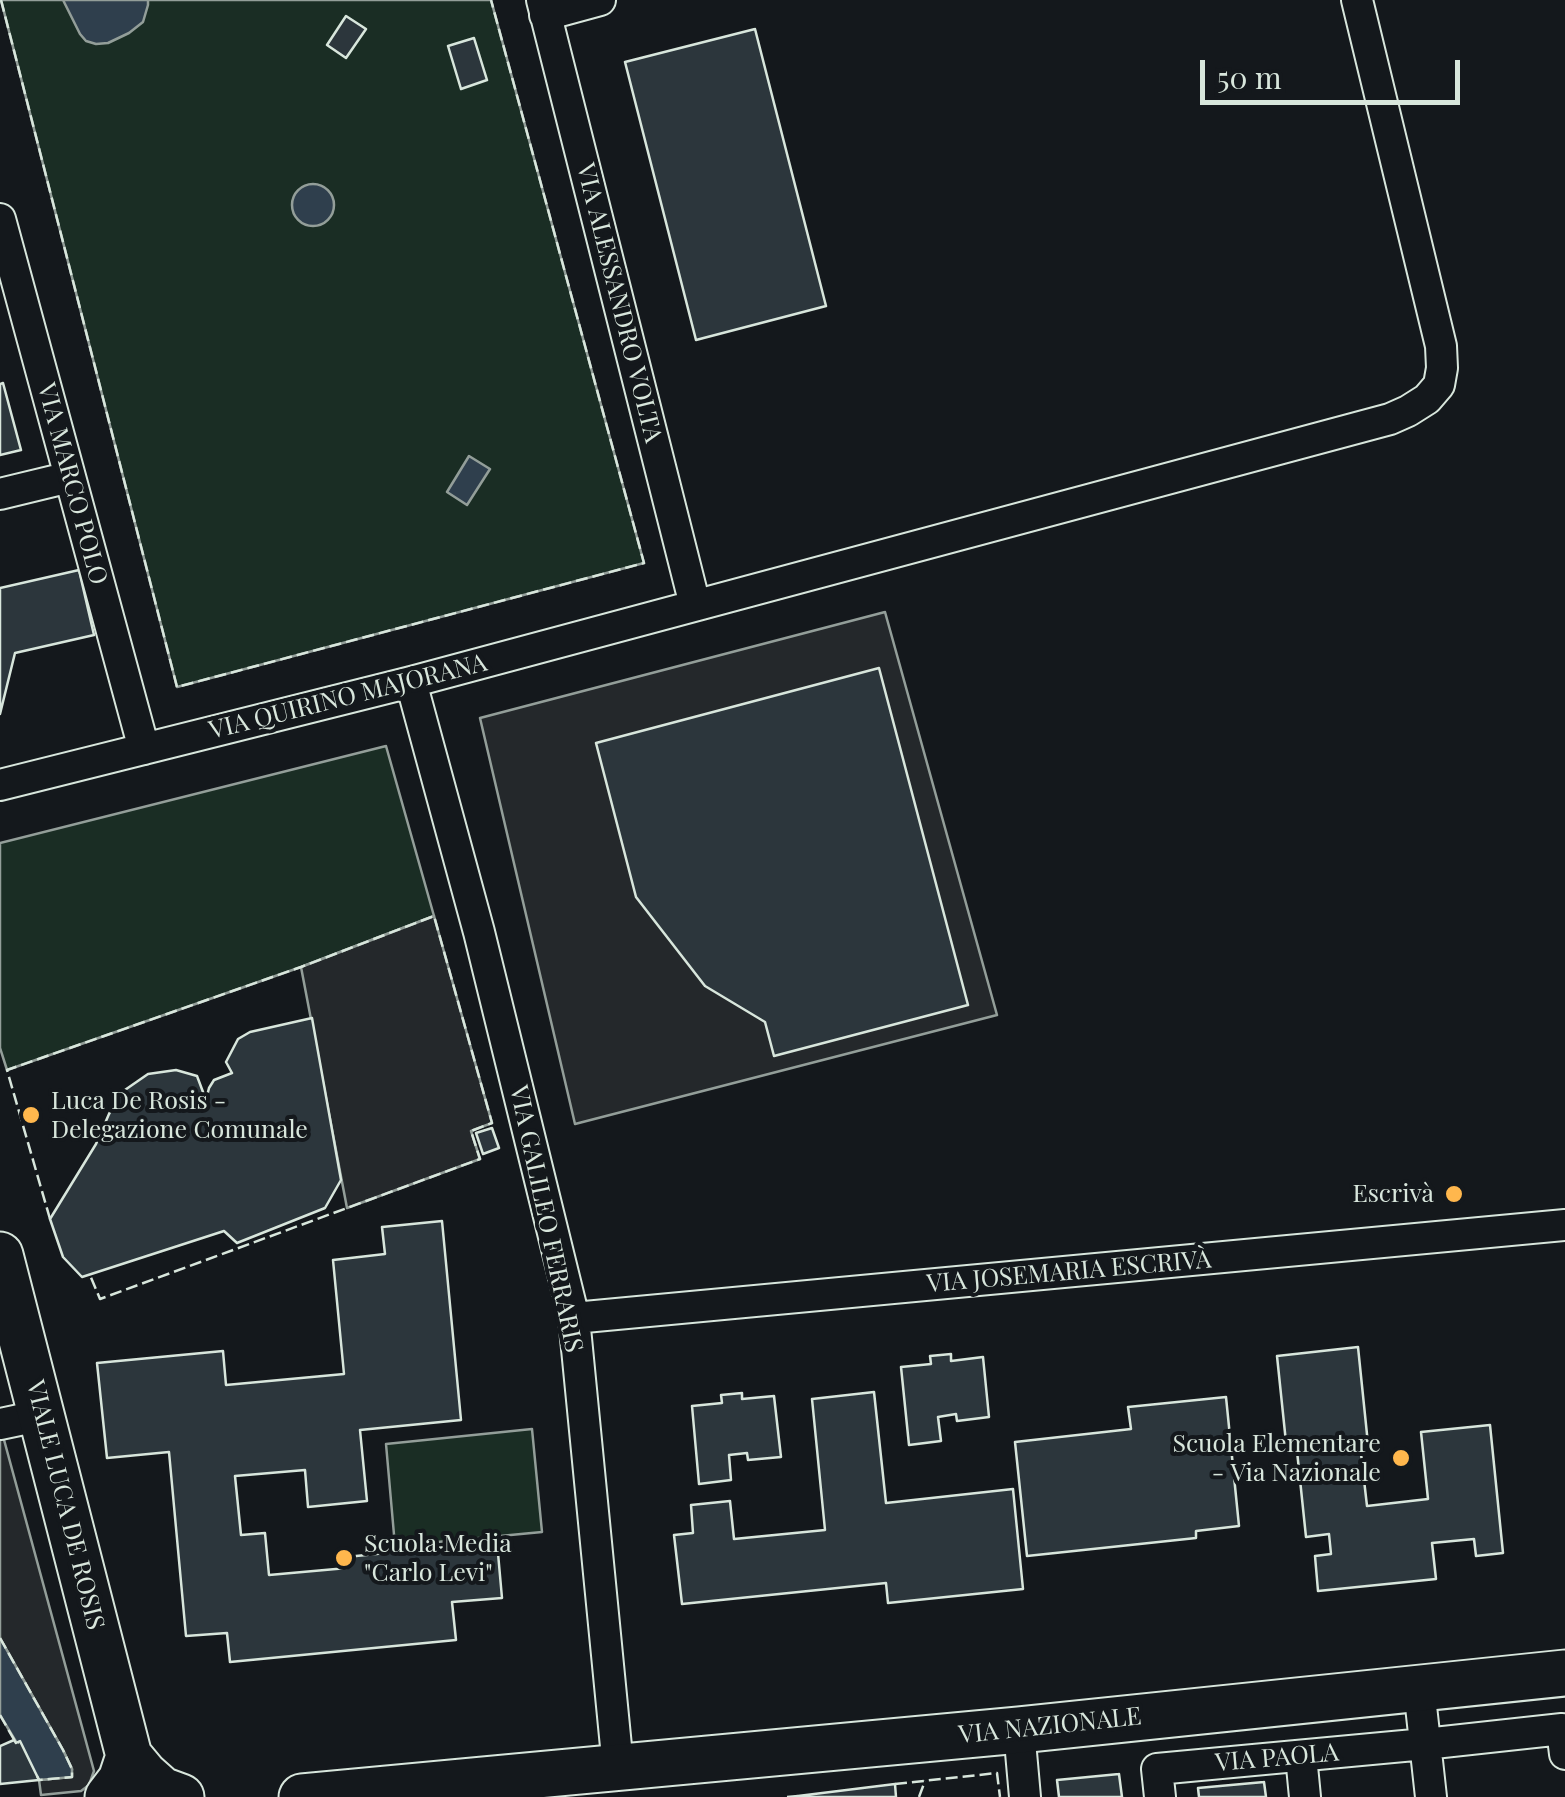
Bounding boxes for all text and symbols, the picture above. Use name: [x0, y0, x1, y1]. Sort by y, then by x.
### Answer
scale bar: [1205, 40, 1465, 102]
text: 50 m: [1217, 57, 1282, 97]
street label: VIA ALESSANDRO VOLTA: [570, 160, 668, 446]
street label: VIA MARCO POLO: [31, 380, 113, 588]
street label: VIA QUIRINO MAJORANA: [206, 648, 490, 746]
street label: VIA GALILEO FERRARIS: [503, 1083, 589, 1355]
place label: Luca De Rosis - Delegazione Comunale: [51, 1086, 308, 1145]
marker: Luca De Rosis - Delegazione Comunale: [20, 1104, 42, 1126]
place label: Escrivà: [1352, 1179, 1434, 1209]
marker: Escrivà: [1443, 1183, 1465, 1205]
street label: VIA JOSEMARIA ESCRIVÀ: [925, 1245, 1213, 1299]
street label: VIALE LUCA DE ROSIS: [19, 1377, 111, 1633]
place label: Scuola Elementare - Via Nazionale: [1172, 1429, 1381, 1488]
marker: Scuola Elementare - Via Nazionale: [1390, 1447, 1412, 1469]
place label: Scuola Media "Carlo Levi": [364, 1529, 512, 1588]
marker: Scuola Media "Carlo Levi": [333, 1547, 355, 1569]
street label: VIA NAZIONALE: [957, 1701, 1143, 1751]
street label: VIA PAOLA: [1214, 1738, 1340, 1778]

